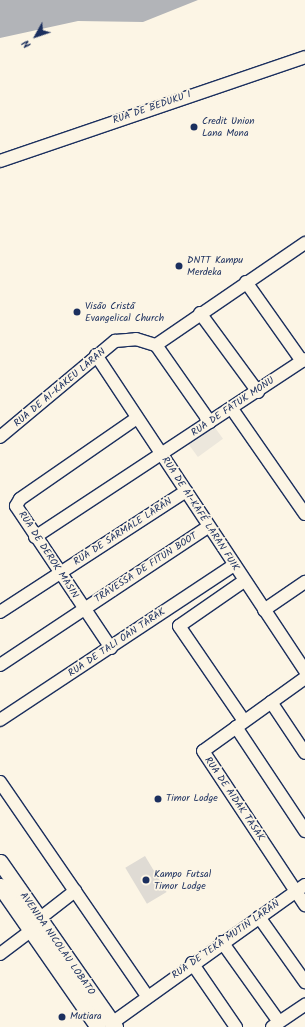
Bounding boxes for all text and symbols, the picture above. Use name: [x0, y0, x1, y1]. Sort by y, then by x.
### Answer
north arrow: [16, 16, 56, 56]
text: N: [18, 35, 36, 52]
street label: RUA DE BEDUKU I: [111, 89, 193, 127]
place label: Credit Union Lana Mona: [202, 115, 255, 138]
marker: Credit Union Lana Mona: [189, 122, 199, 132]
place label: DNTT Kampu Merdeka: [187, 254, 243, 278]
marker: DNTT Kampu Merdeka: [174, 261, 184, 271]
place label: Visão Cristã Evangelical Church: [85, 300, 164, 324]
marker: Visão Cristã Evangelical Church: [72, 307, 82, 317]
street label: RUA DE AI-KAKEU LARAN: [12, 346, 108, 430]
street label: RUA DE FATUK MONU: [189, 375, 277, 439]
street label: RUA DE AI-KAFÉ LARAN FUIK: [159, 455, 241, 573]
street label: RUA DE SARMALE LARAN: [72, 496, 174, 568]
street label: RUA DE DEROK MASIN: [15, 509, 81, 601]
street label: TRAVESSA DE FITUN BOOT: [92, 530, 200, 606]
street label: RUA DE TALI OAN TARAK: [66, 606, 168, 680]
street label: RUA DE AIDAK TASAK: [201, 755, 267, 843]
place label: Timor Lodge: [166, 793, 218, 805]
marker: Timor Lodge: [153, 794, 163, 804]
place label: Kampo Futsal Timor Lodge: [154, 868, 211, 892]
marker: Kampo Futsal Timor Lodge: [141, 875, 151, 885]
street label: AVENIDA NICOLAU LOBATO: [17, 890, 97, 998]
street label: RUA DE TEKA MUTIN LARAN: [170, 898, 282, 982]
place label: Mutiara: [70, 1011, 102, 1023]
marker: Mutiara: [57, 1012, 67, 1022]

